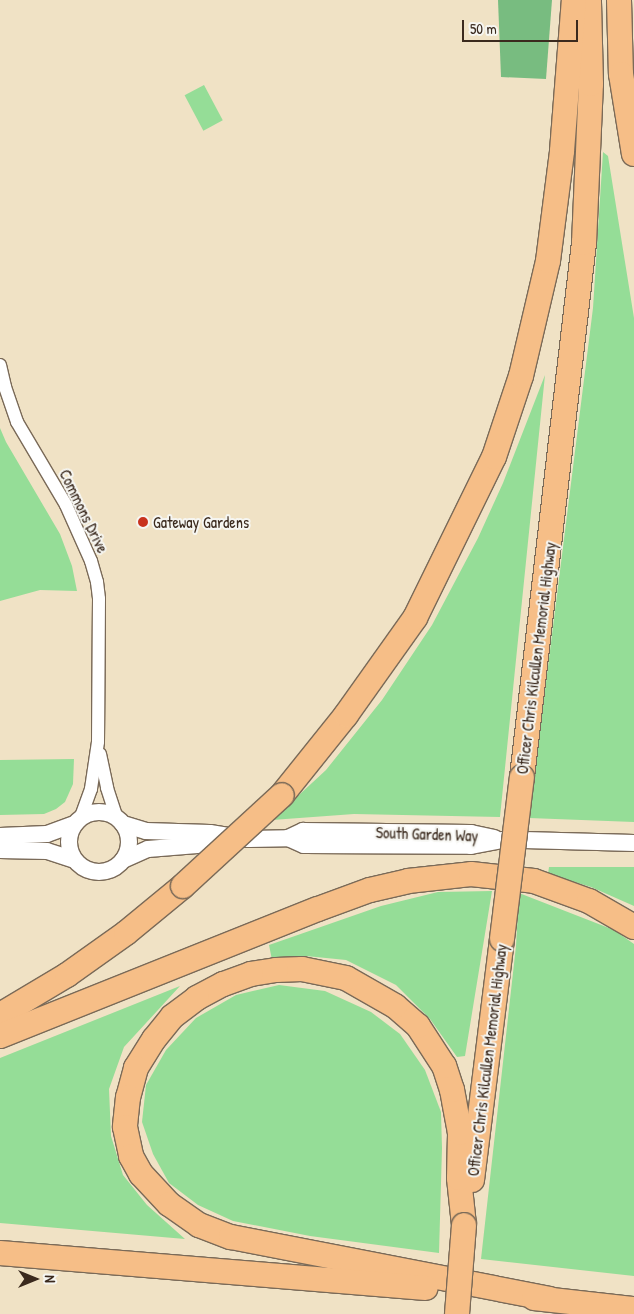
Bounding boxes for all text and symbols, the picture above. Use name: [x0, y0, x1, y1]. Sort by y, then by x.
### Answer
scale bar: [464, 10, 580, 42]
text: 50 m: [470, 18, 497, 39]
street label: Commons Drive: [56, 466, 112, 556]
place label: Gateway Gardens: [153, 512, 249, 532]
marker: Gateway Gardens: [137, 516, 149, 528]
street label: Officer Chris Kilcullen Memorial Highway: [512, 541, 560, 775]
street label: South Garden Way: [375, 823, 479, 845]
street label: Officer Chris Kilcullen Memorial Highway: [463, 943, 511, 1177]
north arrow: [10, 1254, 60, 1304]
text: N: [41, 1275, 60, 1283]

